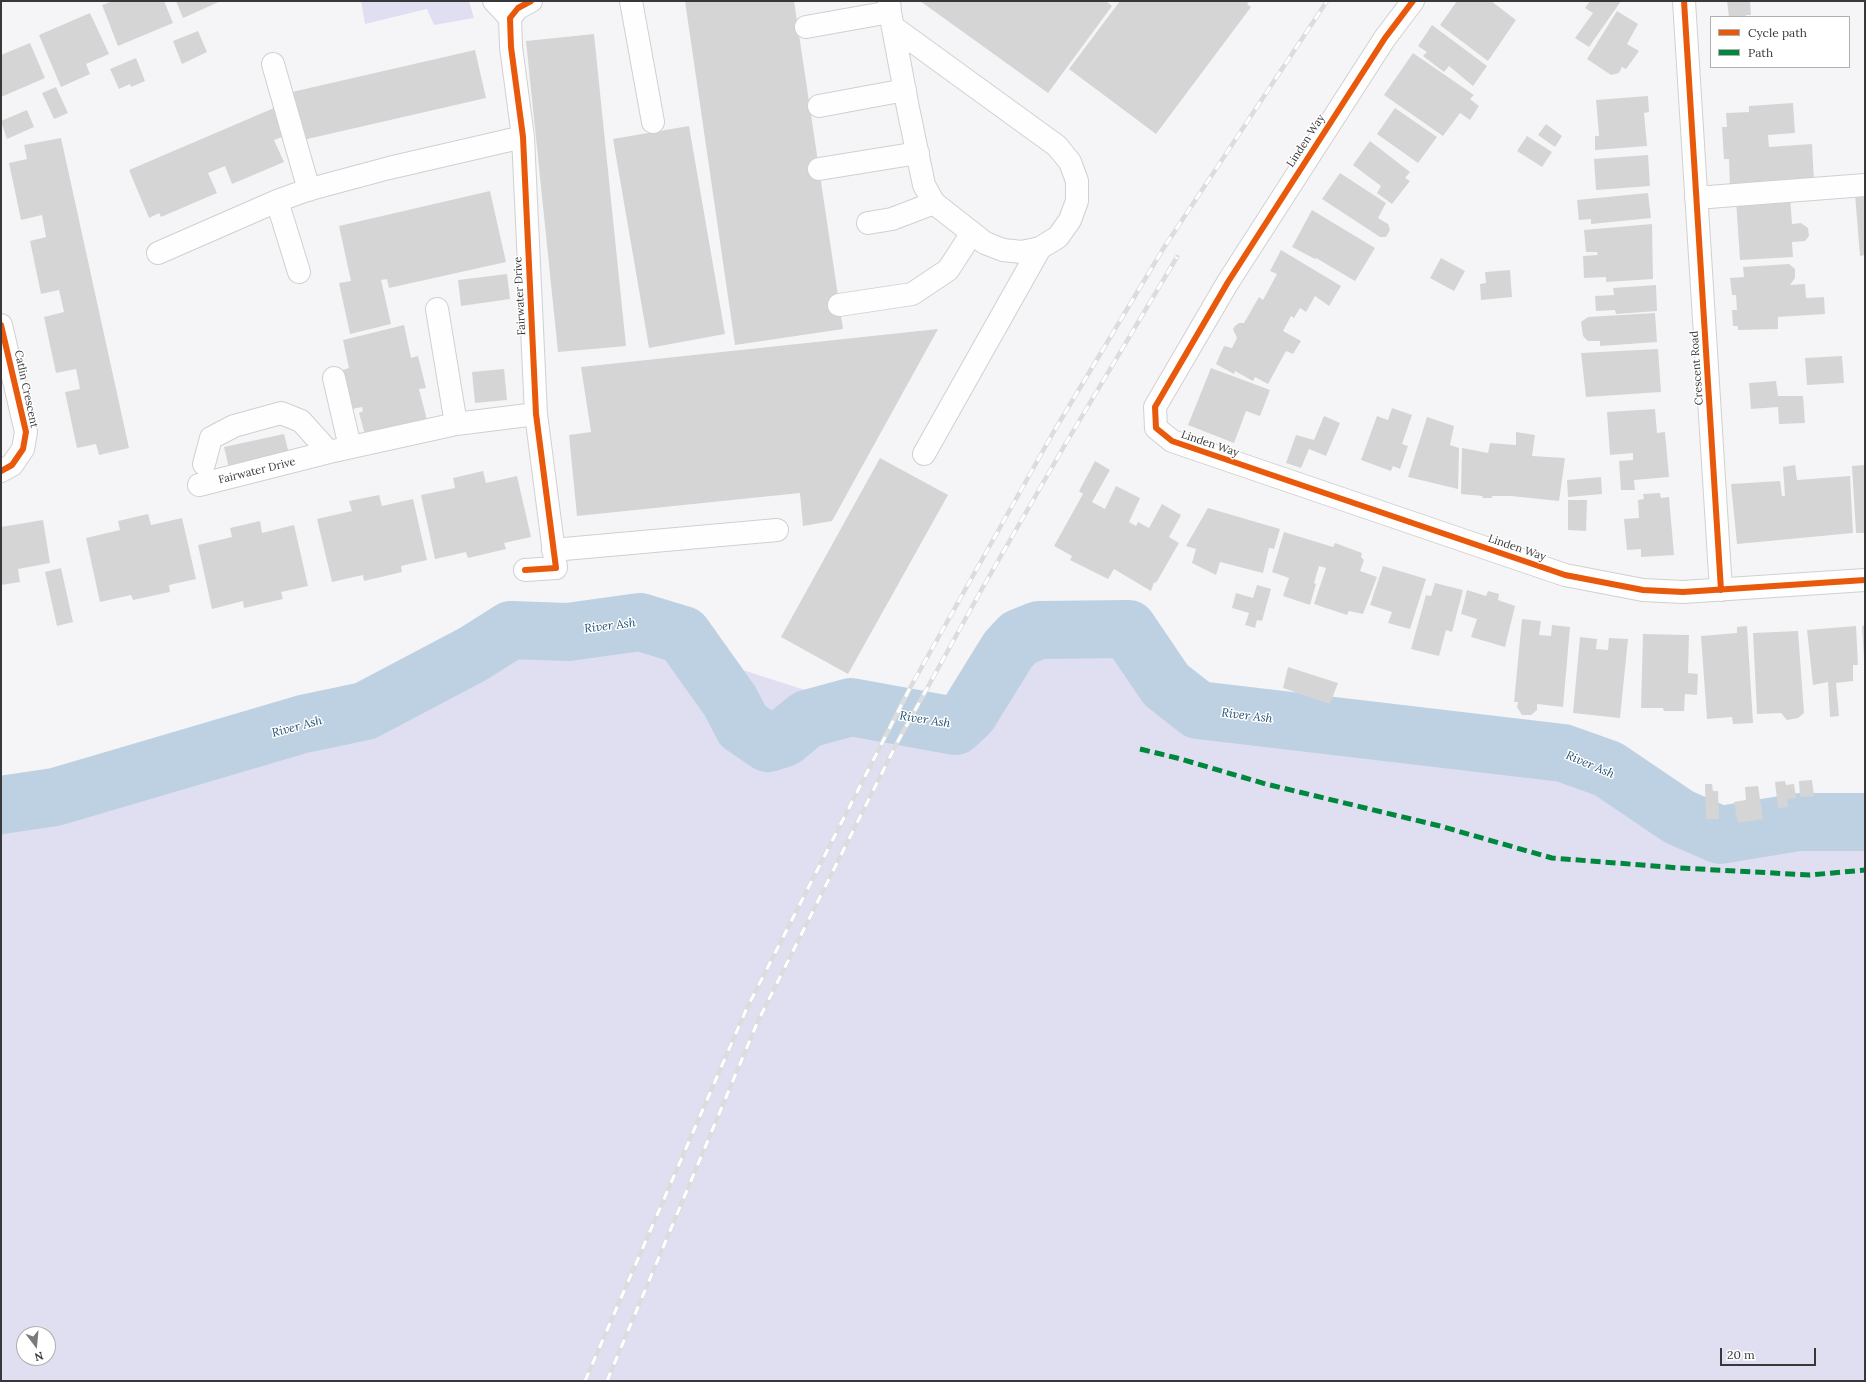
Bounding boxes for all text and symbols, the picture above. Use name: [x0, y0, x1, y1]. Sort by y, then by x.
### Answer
legend: [1710, 16, 1850, 68]
text: Cycle path: [1748, 25, 1807, 40]
text: Path: [1748, 45, 1773, 60]
street label: Linden Way: [1284, 112, 1328, 170]
street label: Fairwater Drive: [511, 256, 529, 336]
street label: Crescent Road: [1688, 330, 1706, 406]
street label: Catlin Crescent: [11, 349, 41, 429]
street label: Linden Way: [1179, 428, 1241, 460]
street label: Fairwater Drive: [217, 455, 297, 487]
street label: Linden Way: [1486, 532, 1548, 564]
water label: River Ash: [584, 616, 636, 636]
water label: River Ash: [1221, 706, 1273, 726]
water label: River Ash: [898, 709, 952, 731]
water label: River Ash: [270, 713, 324, 741]
water label: River Ash: [1563, 748, 1617, 782]
north arrow: [16, 1326, 56, 1366]
scale bar: [1722, 1340, 1818, 1366]
text: 20 m: [1727, 1347, 1755, 1362]
text: N: [33, 1349, 45, 1364]

